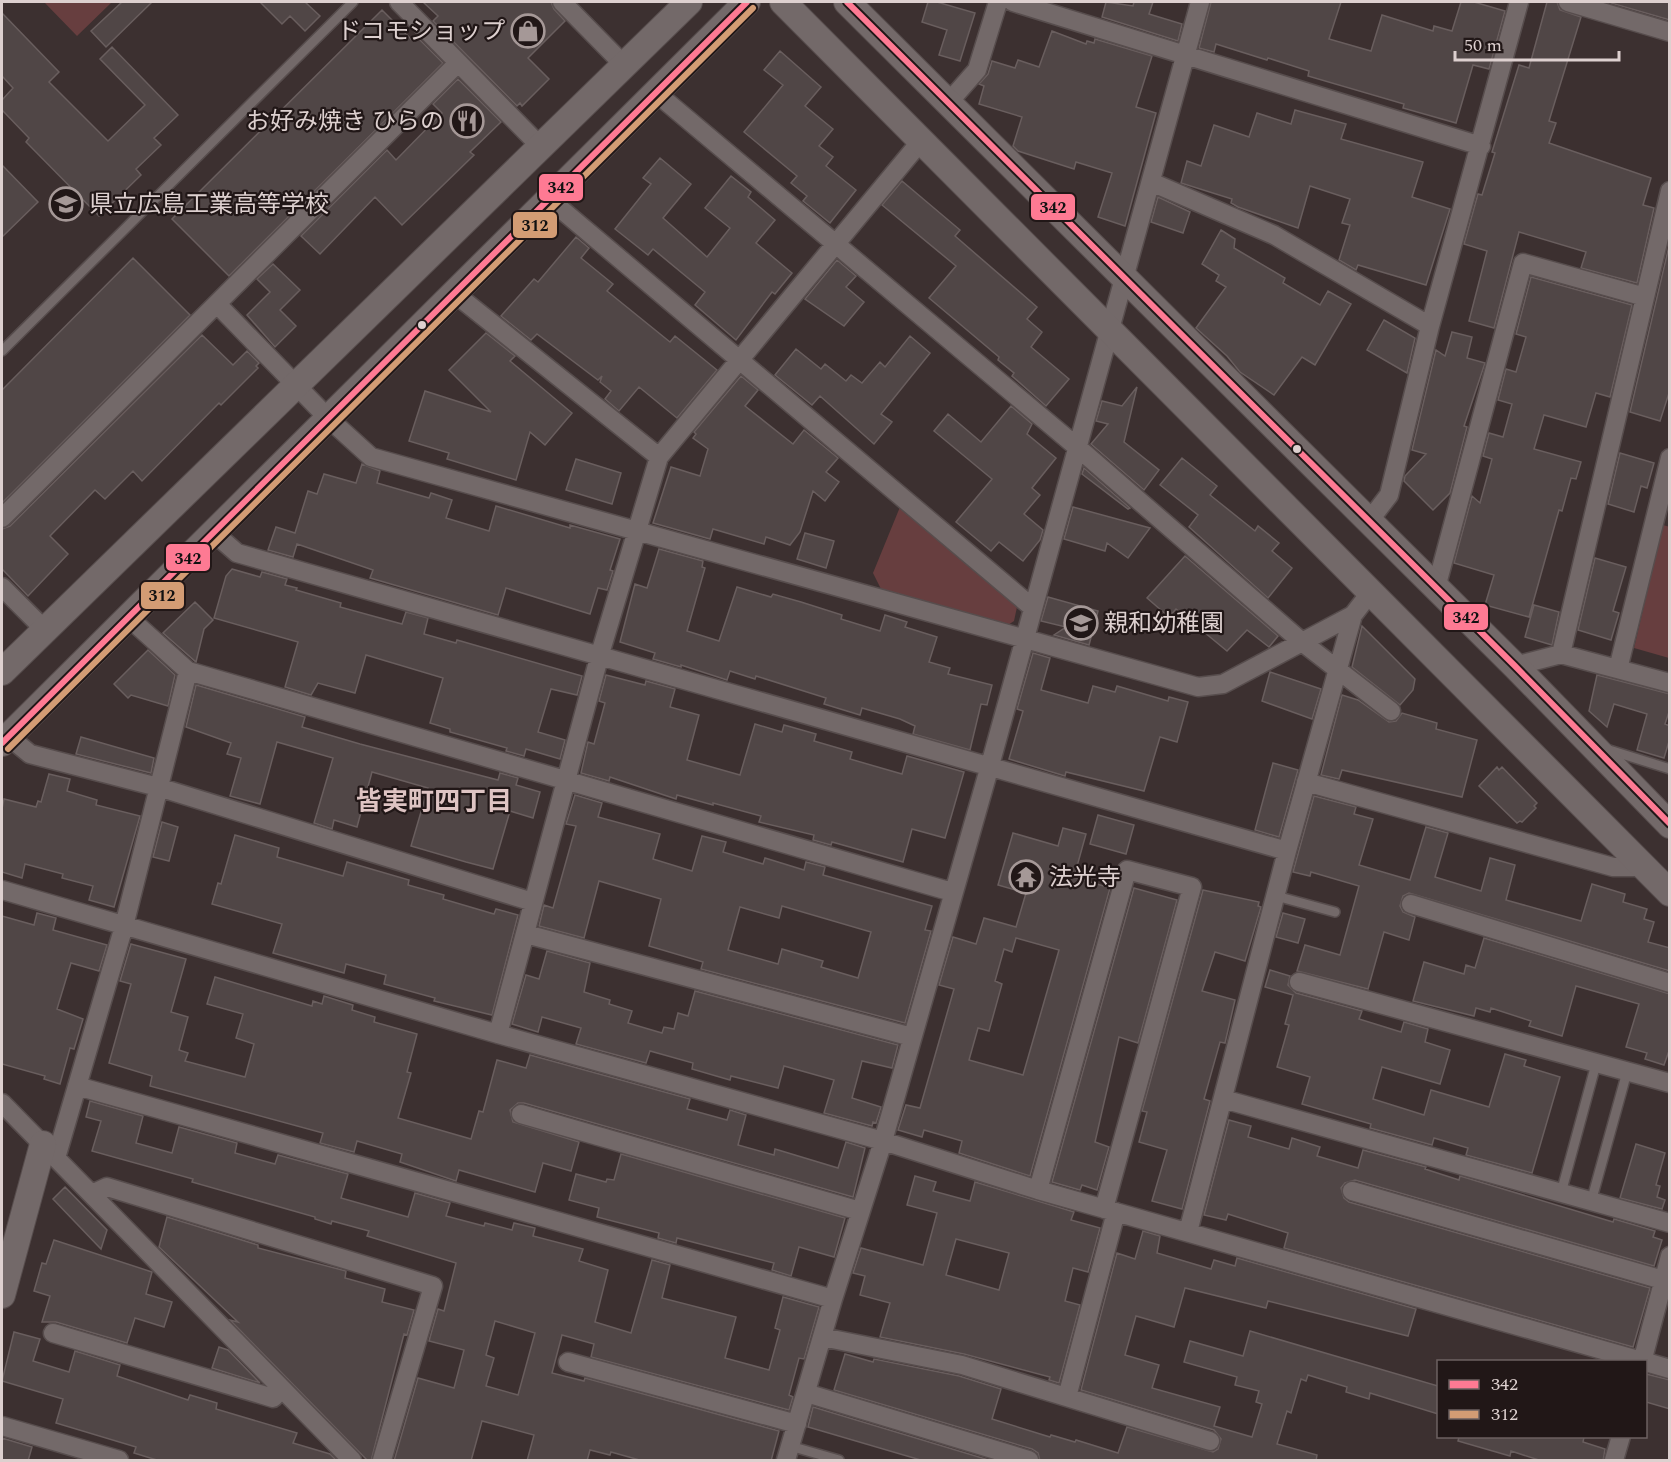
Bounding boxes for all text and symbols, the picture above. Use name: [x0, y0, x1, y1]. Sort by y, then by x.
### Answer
shop icon: ドコモショップ: [510, 13, 546, 49]
place label: ドコモショップ: [337, 14, 505, 50]
scale bar: [1455, 24, 1618, 62]
text: 50 m: [1464, 32, 1502, 59]
restaurant icon: お好み焼き ひらの: [449, 103, 485, 139]
place label: お好み焼き ひらの: [246, 104, 444, 140]
line badge: 342: [538, 173, 584, 202]
text: 342: [548, 176, 574, 200]
school or university icon: 県立広島工業高等学校: [48, 186, 84, 222]
place label: 県立広島工業高等学校: [89, 187, 329, 223]
line badge: 342: [1030, 193, 1076, 221]
text: 342: [1040, 196, 1066, 220]
line badge: 312: [512, 211, 558, 239]
text: 312: [522, 214, 548, 238]
unlabelled marker: [416, 319, 428, 331]
unlabelled marker: [1291, 443, 1303, 455]
line badge: 342: [165, 543, 211, 572]
text: 342: [175, 547, 201, 571]
line badge: 312: [140, 581, 185, 610]
text: 312: [149, 584, 175, 608]
line badge: 342: [1443, 603, 1489, 631]
school or university icon: 親和幼稚園: [1063, 605, 1099, 641]
place label: 親和幼稚園: [1104, 606, 1224, 642]
text: 342: [1453, 606, 1479, 630]
district label: 皆実町四丁目: [356, 782, 512, 822]
temple icon: 法光寺: [1008, 859, 1044, 895]
place label: 法光寺: [1049, 860, 1121, 896]
legend: [1437, 1360, 1647, 1438]
text: 342: [1491, 1371, 1518, 1398]
text: 312: [1491, 1401, 1518, 1428]

